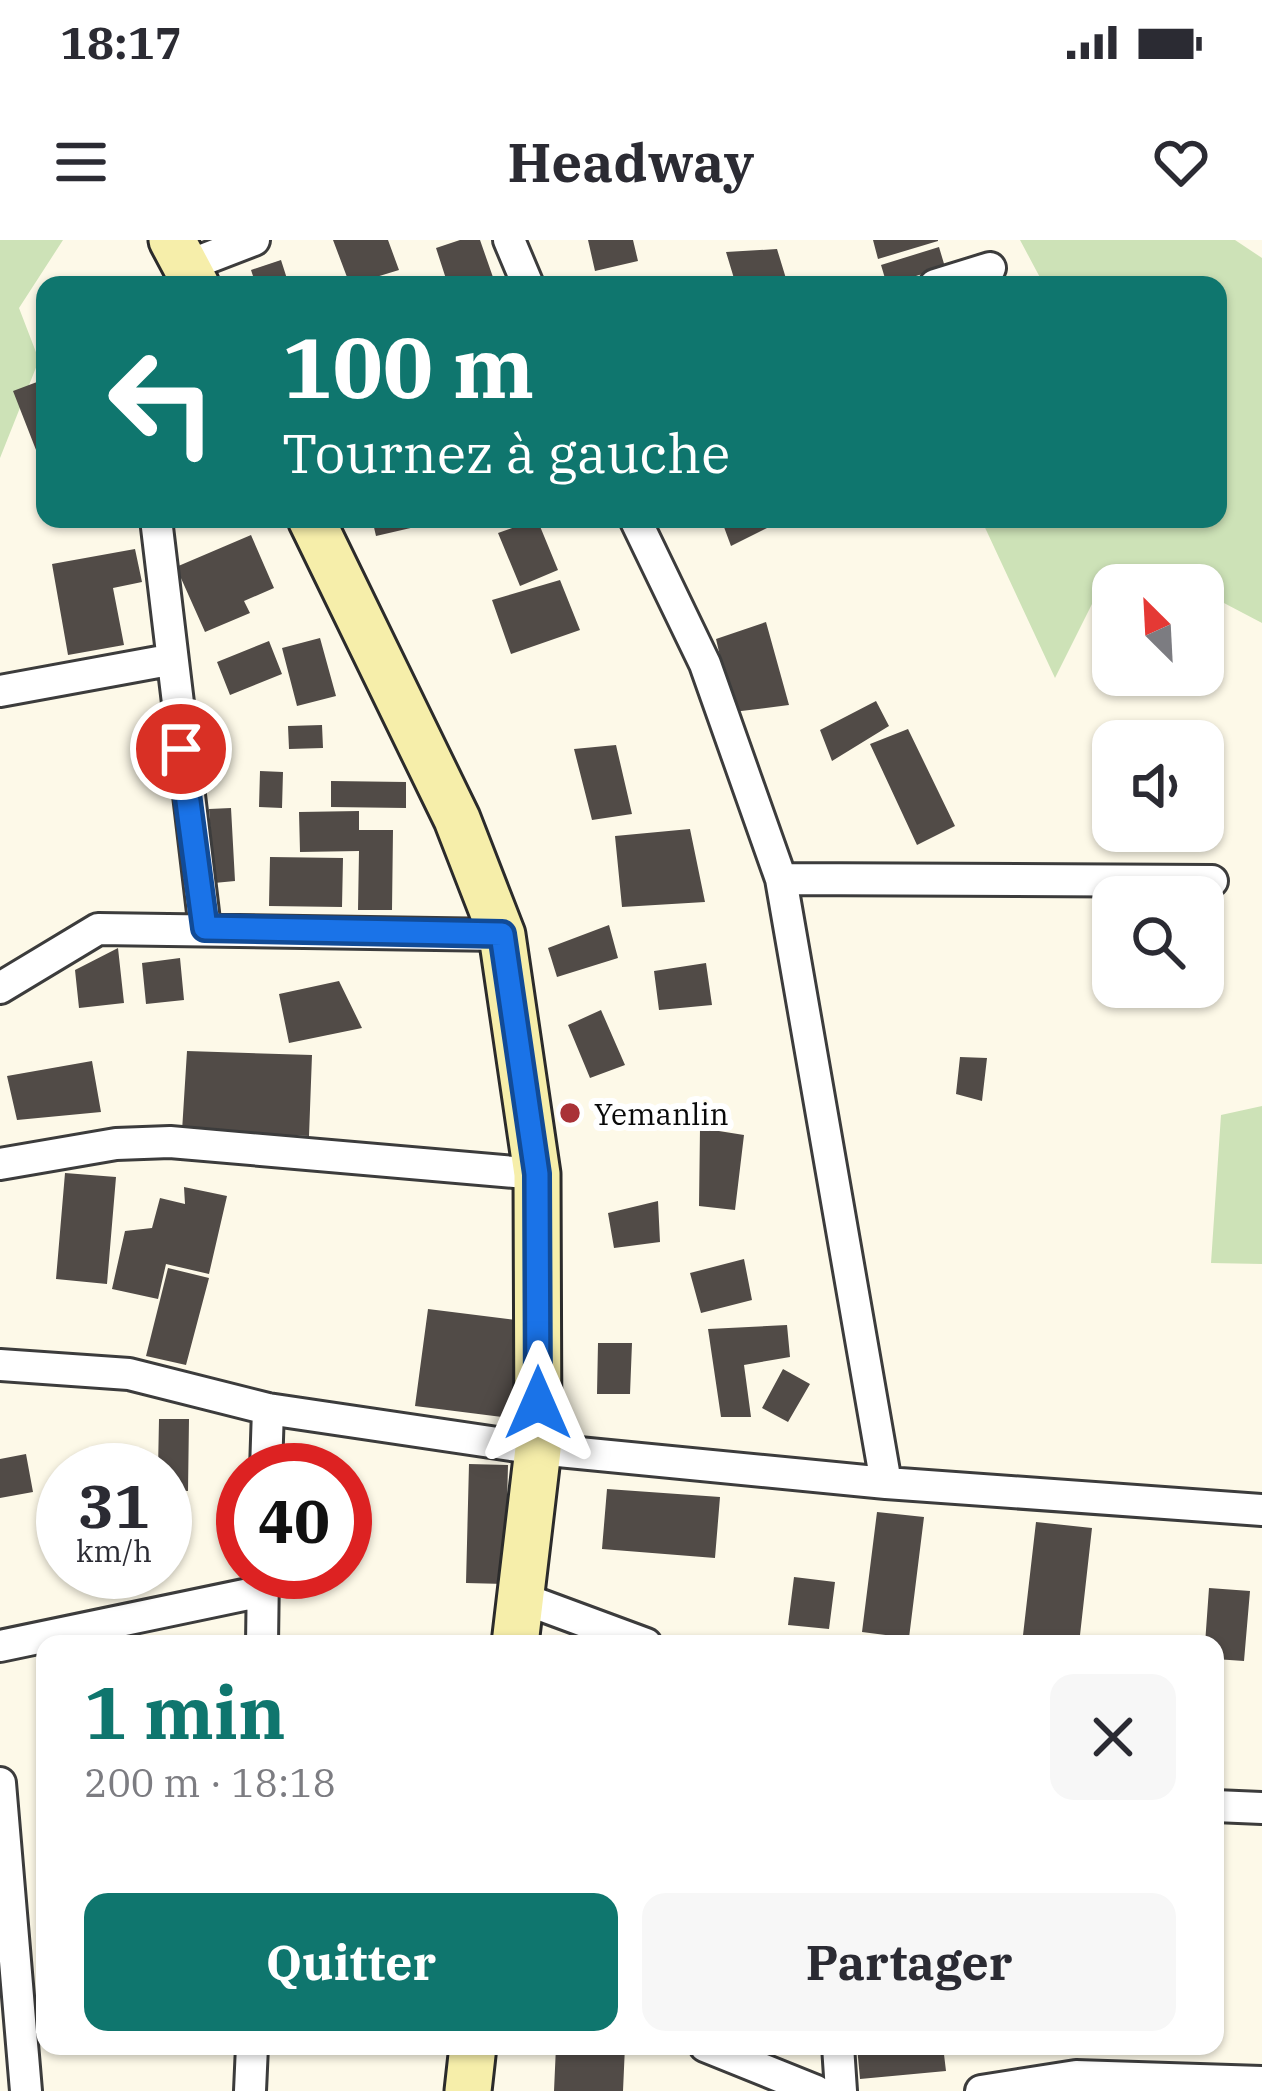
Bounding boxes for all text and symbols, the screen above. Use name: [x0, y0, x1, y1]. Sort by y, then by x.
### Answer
text: 18:17: [60, 13, 182, 71]
text: Headway: [508, 127, 754, 197]
icon: menu: [48, 129, 114, 195]
icon: heart: [1148, 129, 1214, 195]
text: 100 m: [282, 312, 534, 421]
icon: left: [84, 324, 240, 480]
text: Tournez à gauche: [282, 418, 730, 488]
north arrow: [1092, 564, 1224, 696]
map controls: [1092, 564, 1224, 1008]
pin: [130, 698, 232, 800]
icon: arrive: [148, 716, 214, 782]
button: sound: [1092, 720, 1224, 852]
button: search: [1092, 876, 1224, 1008]
place label: Yemanlin: [594, 1094, 729, 1133]
marker: Yemanlin: [557, 1100, 583, 1126]
position arrow: [475, 1340, 601, 1466]
speed limit sign: 40: [216, 1443, 372, 1599]
text: 31: [78, 1466, 150, 1545]
text: km/h: [76, 1531, 152, 1570]
text: 1 min: [84, 1665, 286, 1759]
button: close: [1050, 1674, 1176, 1800]
text: 200 m · 18:18: [84, 1757, 336, 1808]
button: Quitter: [84, 1893, 618, 2031]
button: Partager: [642, 1893, 1176, 2031]

